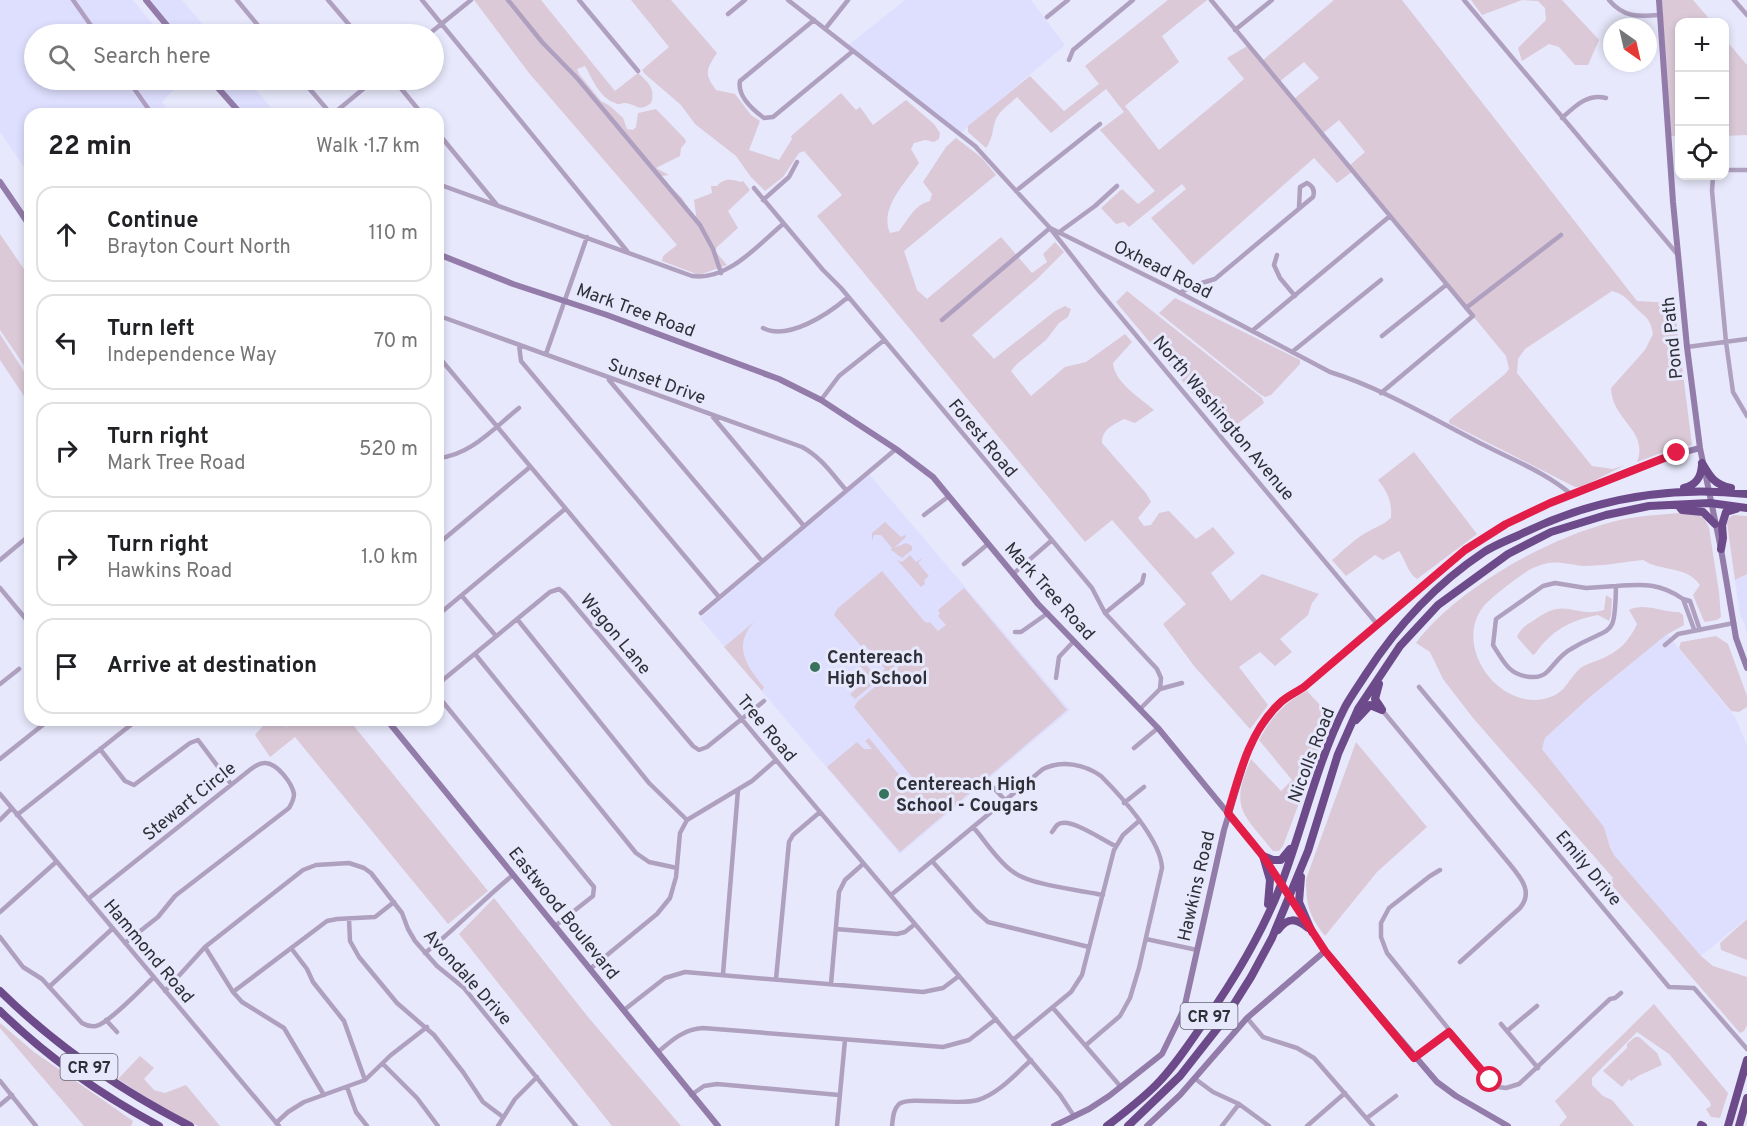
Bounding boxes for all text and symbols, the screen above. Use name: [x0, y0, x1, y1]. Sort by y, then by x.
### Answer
north arrow: [1603, 18, 1657, 72]
map controls: [1675, 18, 1729, 180]
button: +: [1675, 18, 1729, 72]
search box: [24, 24, 444, 90]
icon: search: [45, 41, 78, 74]
text: Search here: [93, 44, 211, 71]
button: −: [1675, 72, 1729, 126]
button: locate: [1675, 126, 1729, 180]
text: 22 min: [48, 131, 132, 164]
text: Walk · 1.7 km: [316, 134, 420, 160]
text: Continue: [107, 208, 198, 235]
icon: ahead: [50, 218, 83, 251]
text: 110 m: [369, 221, 418, 247]
text: Brayton Court North: [107, 235, 291, 261]
street label: Oxhead Road: [1109, 236, 1216, 305]
street label: Mark Tree Road: [573, 279, 698, 344]
street label: Pond Path: [1658, 295, 1689, 380]
text: Turn left: [107, 316, 195, 343]
icon: left: [50, 326, 83, 359]
text: 70 m: [374, 329, 418, 355]
street label: North Washington Avenue: [1147, 332, 1299, 506]
text: Independence Way: [107, 343, 277, 369]
street label: Sunset Drive: [604, 354, 709, 411]
street label: Forest Road: [942, 395, 1021, 483]
text: Turn right: [107, 424, 209, 451]
icon: right: [50, 434, 83, 467]
text: 520 m: [359, 437, 418, 463]
route end: [1663, 439, 1689, 465]
text: Mark Tree Road: [107, 451, 246, 477]
text: Turn right: [107, 532, 209, 559]
street label: Mark Tree Road: [999, 538, 1099, 646]
icon: right: [50, 542, 83, 575]
text: 1.0 km: [361, 545, 418, 571]
text: Hawkins Road: [107, 559, 232, 585]
street label: Wagon Lane: [574, 590, 655, 680]
place label: Centereach High School: [827, 647, 928, 691]
icon: arrive: [50, 650, 83, 683]
text: Arrive at destination: [107, 653, 317, 680]
marker: Centereach High School: [808, 660, 822, 674]
street label: Tree Road: [731, 691, 801, 767]
street label: Nicolls Road: [1284, 705, 1341, 806]
street label: Stewart Circle: [139, 757, 241, 847]
place label: Centereach High School - Cougars: [896, 774, 1038, 818]
marker: Centereach High School - Cougars: [877, 787, 891, 801]
street label: Emily Drive: [1550, 826, 1626, 911]
street label: Hawkins Road: [1174, 829, 1221, 944]
street label: Eastwood Boulevard: [502, 843, 623, 985]
street label: Hammond Road: [98, 895, 198, 1009]
street label: Avondale Drive: [418, 925, 516, 1031]
road number: CR 97: [1180, 1003, 1238, 1029]
road number: CR 97: [60, 1054, 118, 1080]
route start: [1476, 1066, 1502, 1092]

